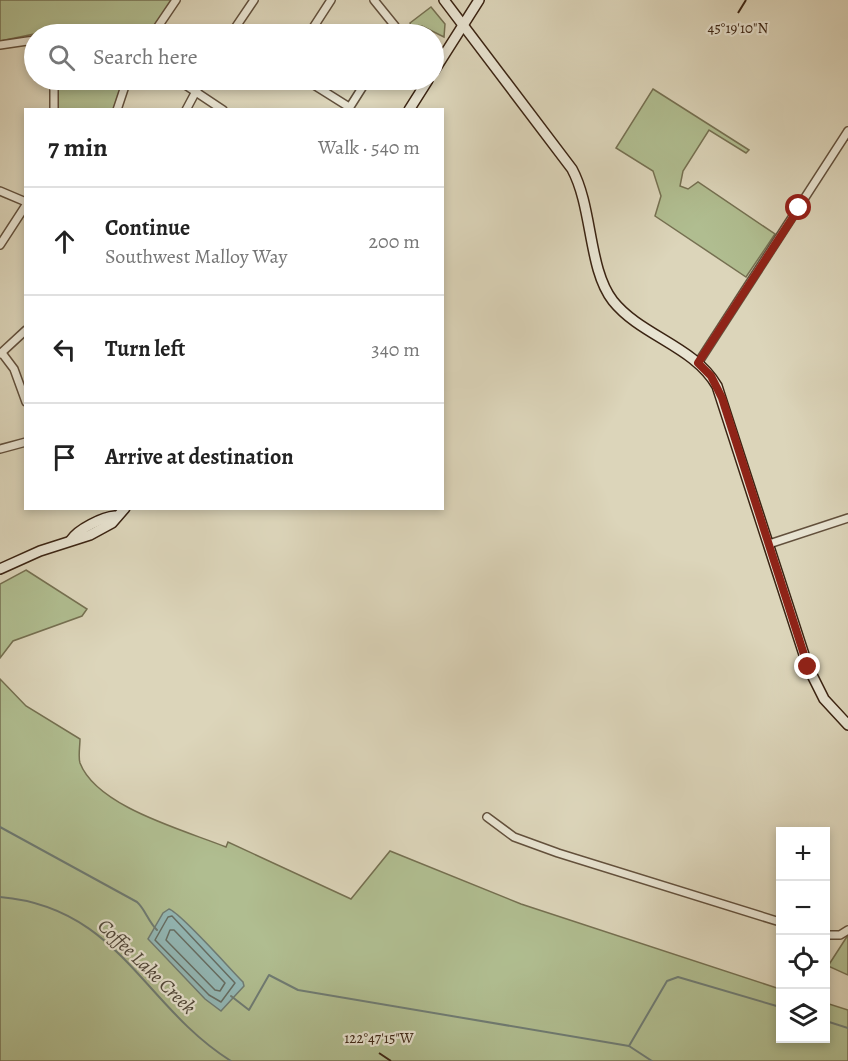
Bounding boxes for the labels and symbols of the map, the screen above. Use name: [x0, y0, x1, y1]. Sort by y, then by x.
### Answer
text: 45°19'10"N: [708, 18, 769, 38]
route start: [785, 194, 811, 220]
route end: [794, 653, 820, 679]
water label: Coffee Lake Creek: [92, 913, 202, 1020]
text: 122°47'15"W: [344, 1028, 414, 1048]

